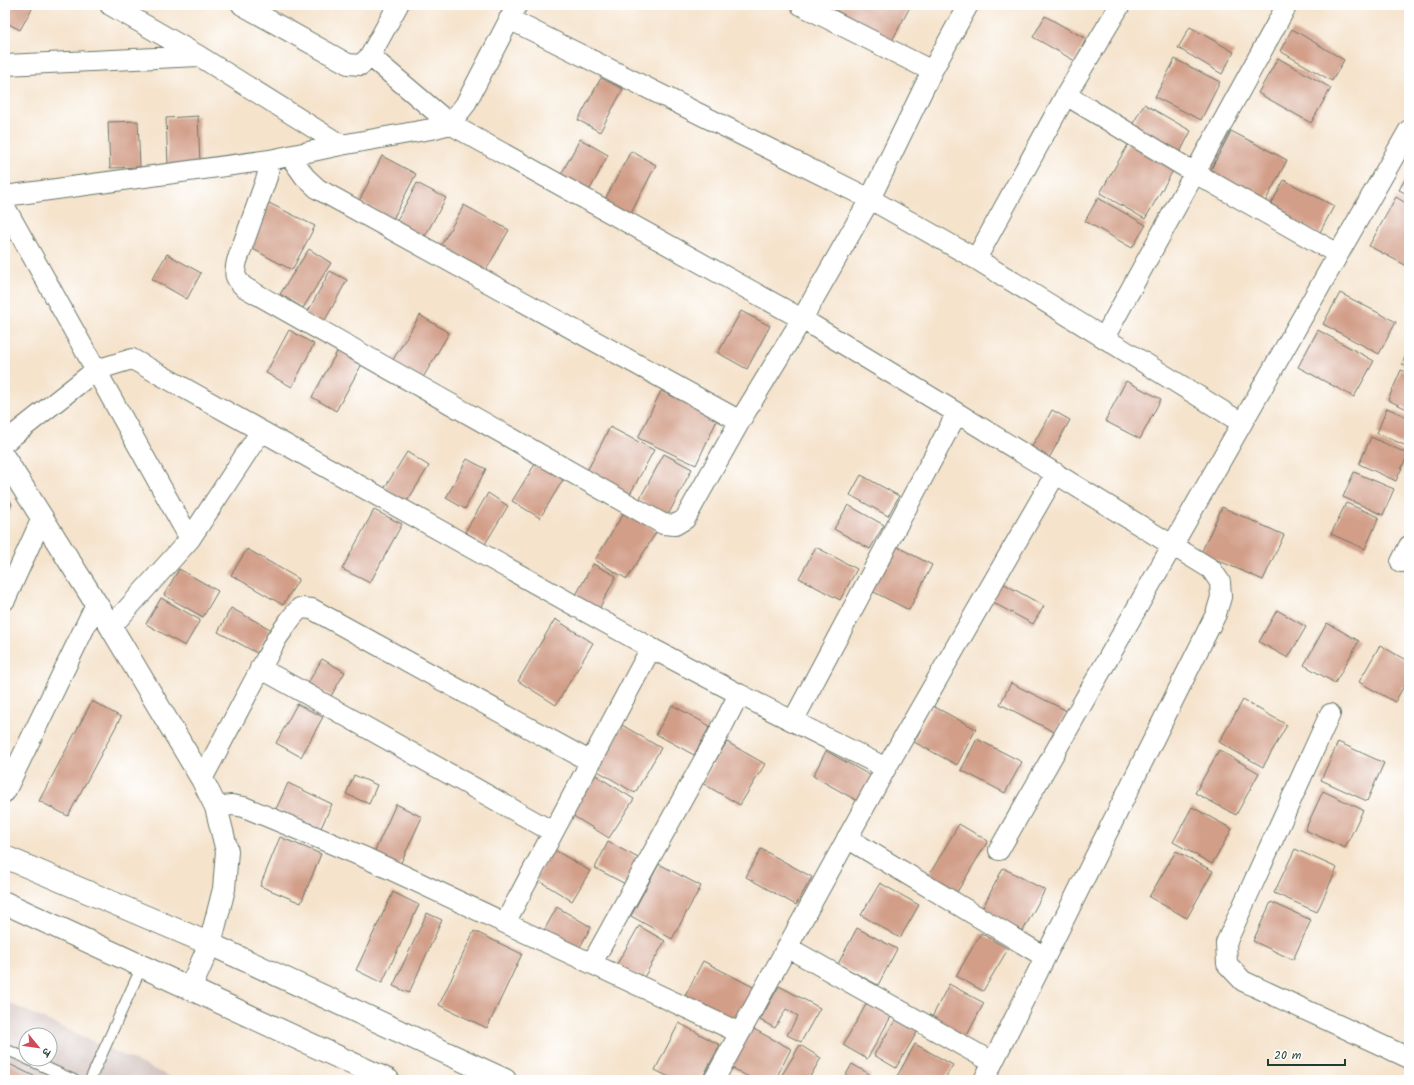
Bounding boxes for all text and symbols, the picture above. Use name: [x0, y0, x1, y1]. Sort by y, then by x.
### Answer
north arrow: [18, 1027, 58, 1067]
scale bar: [1268, 1041, 1345, 1067]
text: उ: [35, 1044, 55, 1061]
text: 20 m: [1274, 1046, 1302, 1065]

